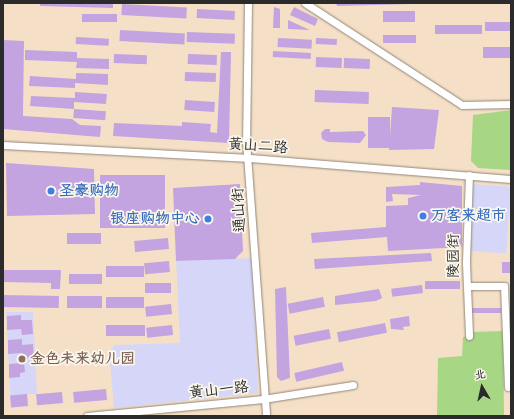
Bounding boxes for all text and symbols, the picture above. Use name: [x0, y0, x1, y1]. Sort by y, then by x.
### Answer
street label: 黄山二路: [227, 135, 289, 157]
place label: 圣豪购物: [59, 182, 119, 200]
marker: 圣豪购物: [46, 186, 56, 196]
street label: 通山街: [229, 187, 249, 233]
place label: 万客来超市: [431, 207, 506, 225]
place label: 银座购物中心: [110, 210, 200, 228]
marker: 万客来超市: [418, 211, 428, 221]
marker: 银座购物中心: [203, 214, 213, 224]
street label: 陵园街: [445, 234, 463, 278]
place label: 金色未来幼儿园: [30, 350, 135, 368]
marker: 金色未来幼儿园: [17, 354, 27, 364]
north arrow: [462, 367, 502, 407]
text: 北: [474, 367, 486, 382]
street label: 黄山一路: [188, 378, 250, 402]

